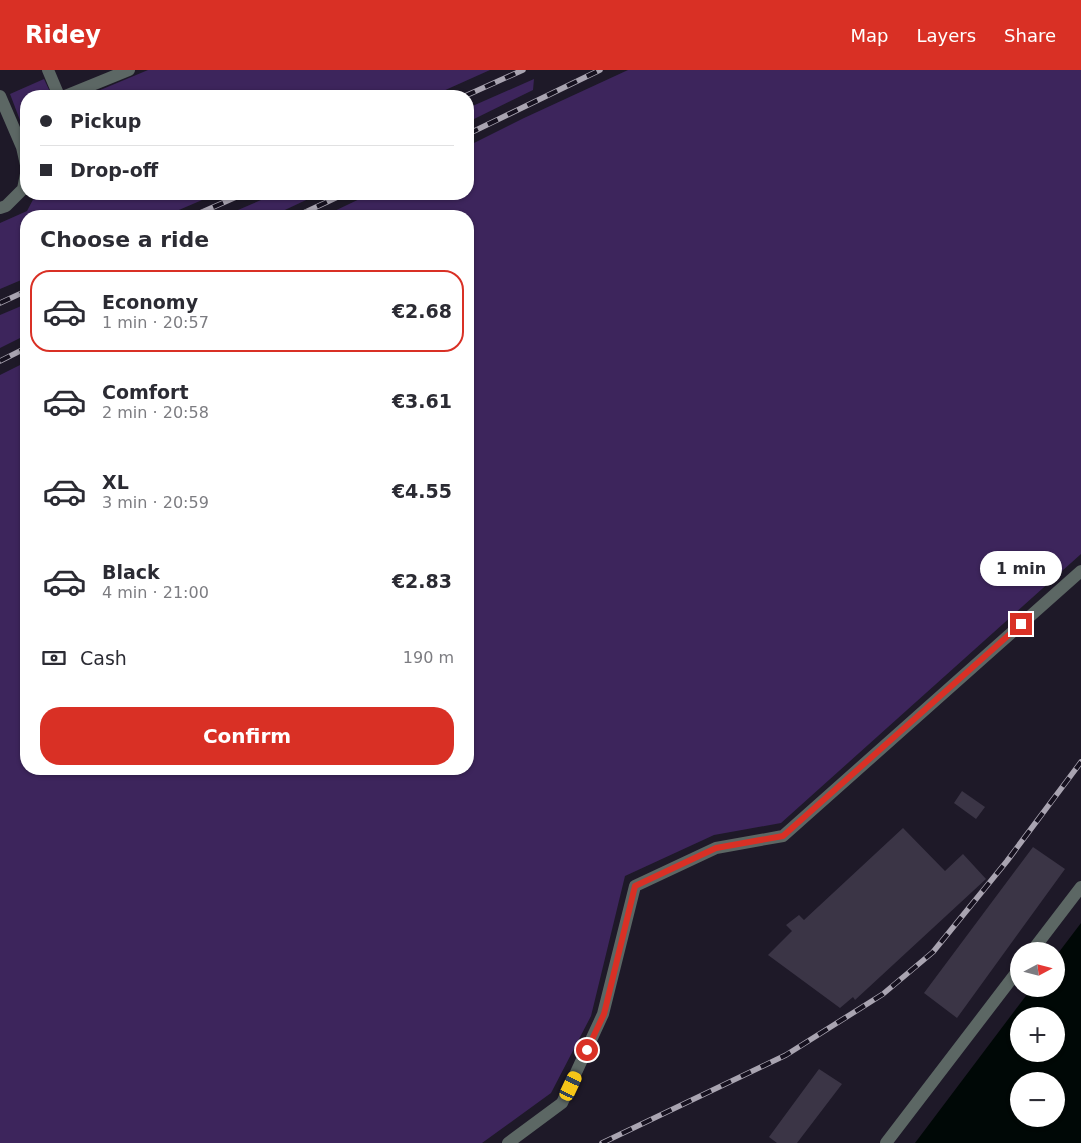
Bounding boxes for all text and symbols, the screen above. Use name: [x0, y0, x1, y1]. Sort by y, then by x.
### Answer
text: Ridey: [25, 21, 101, 49]
text: Map: [850, 25, 888, 46]
text: Layers: [916, 25, 976, 46]
text: Share: [1004, 25, 1056, 46]
text: Pickup: [70, 110, 141, 132]
text: Drop-off: [70, 159, 158, 181]
text: Choose a ride: [40, 227, 209, 252]
icon: car: [42, 289, 87, 334]
text: Economy: [102, 291, 198, 313]
text: €2.68: [392, 300, 452, 322]
text: 1 min · 20:57: [102, 313, 209, 332]
icon: car: [42, 379, 87, 424]
text: Comfort: [102, 381, 189, 403]
text: €3.61: [392, 390, 452, 412]
text: 2 min · 20:58: [102, 403, 209, 422]
icon: car: [42, 469, 87, 514]
text: XL: [102, 471, 129, 493]
text: €4.55: [392, 480, 452, 502]
text: 3 min · 20:59: [102, 493, 209, 512]
callout: 1 min: [980, 552, 1062, 586]
icon: car: [42, 559, 87, 604]
text: 1 min: [996, 559, 1046, 578]
text: Black: [102, 561, 160, 583]
text: €2.83: [392, 570, 452, 592]
text: 4 min · 21:00: [102, 583, 209, 602]
route end: [1010, 613, 1032, 635]
icon: cash: [40, 644, 68, 672]
text: Cash: [80, 647, 127, 669]
text: 190 m: [403, 648, 454, 667]
button: Confirm: [40, 707, 454, 765]
north arrow: [1010, 942, 1065, 998]
map controls: [1010, 942, 1065, 1127]
button: +: [1010, 1007, 1065, 1062]
route start: [576, 1039, 598, 1061]
car: [557, 1069, 584, 1103]
button: −: [1010, 1072, 1065, 1127]

